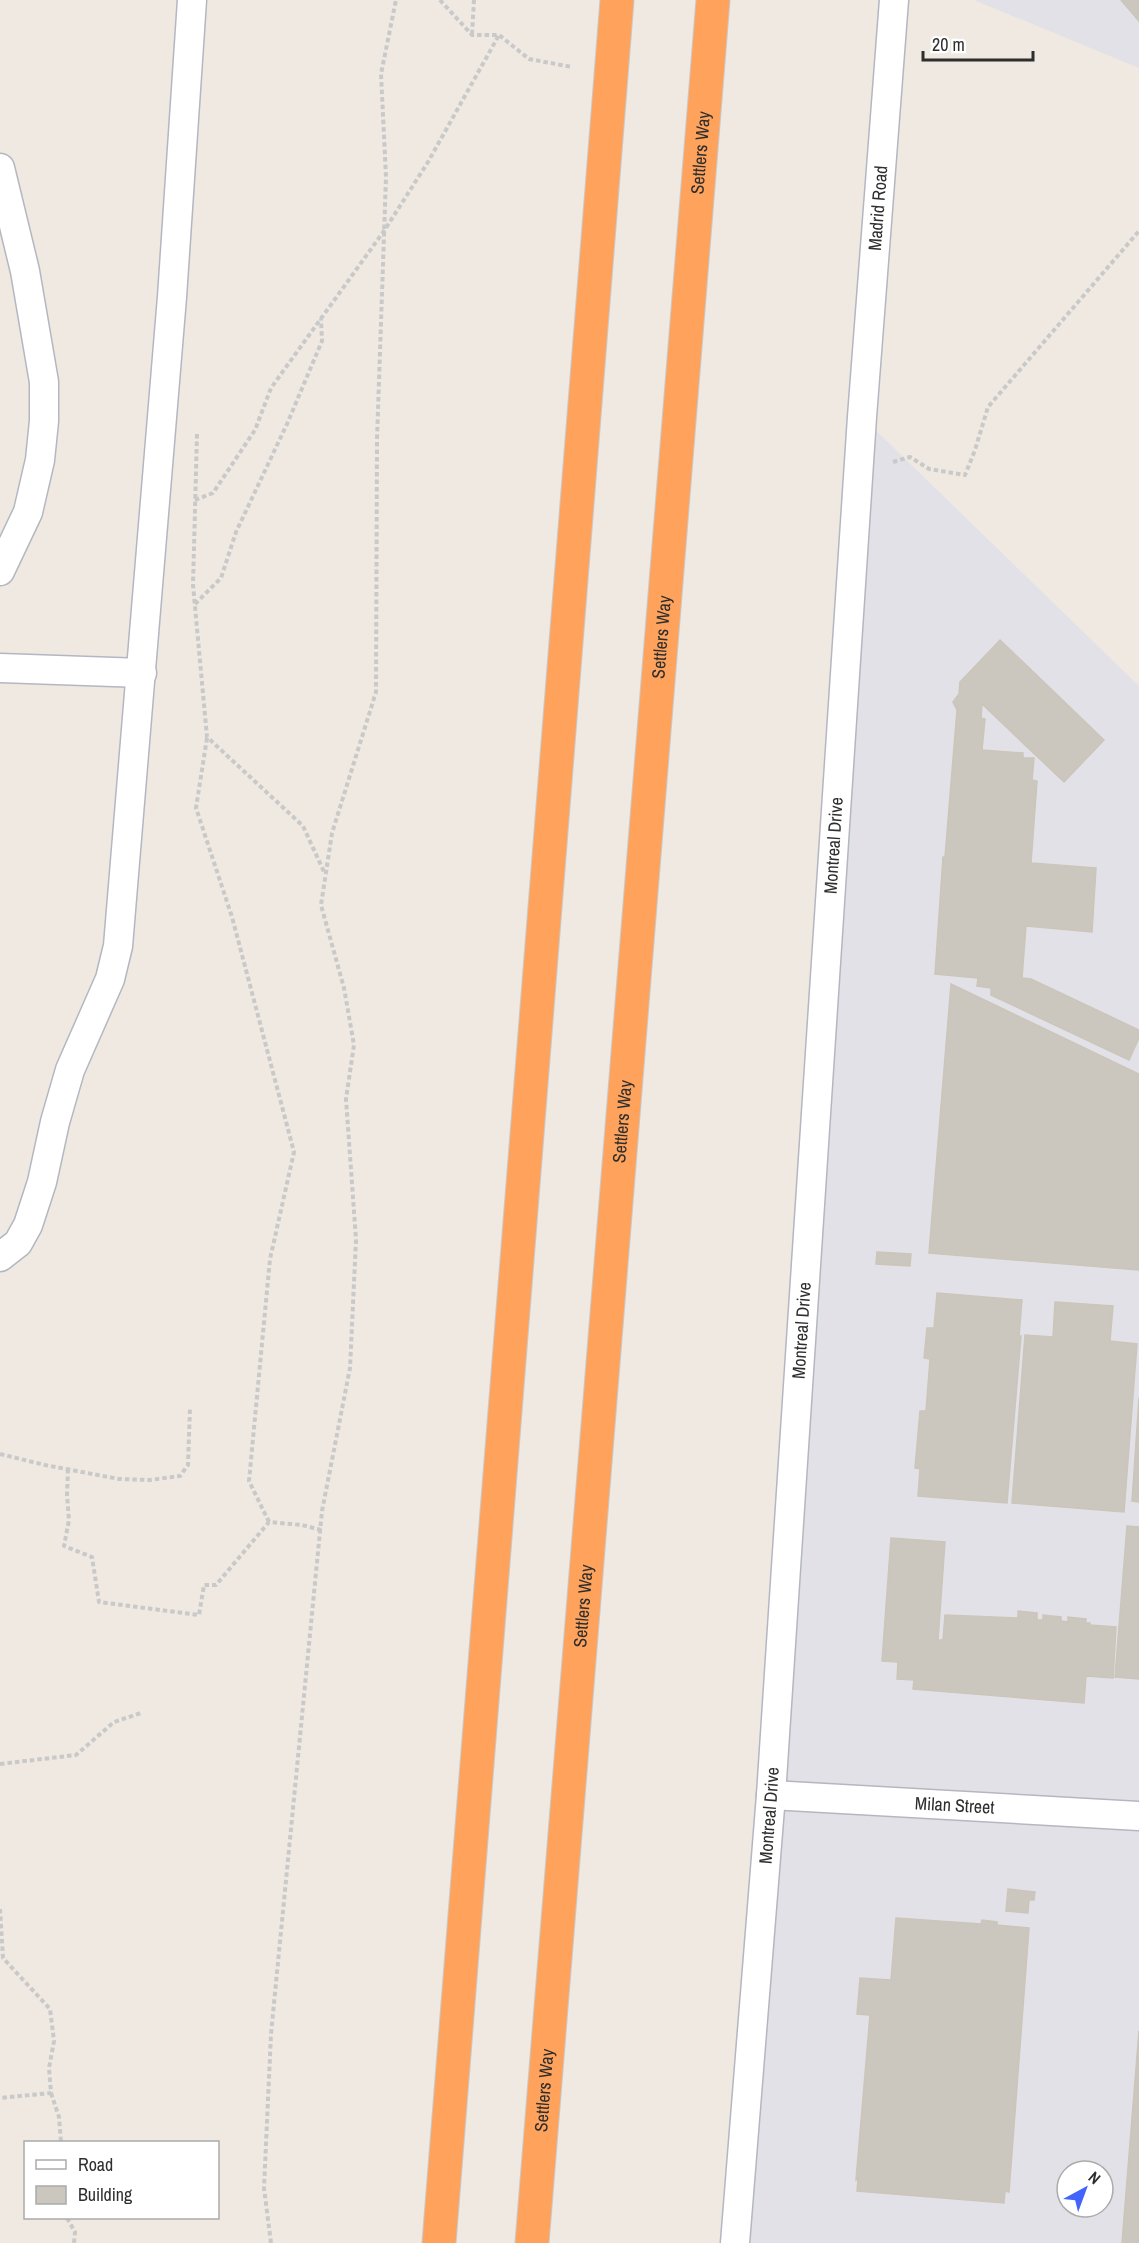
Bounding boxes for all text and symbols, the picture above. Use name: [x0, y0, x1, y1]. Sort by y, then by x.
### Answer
scale bar: [923, 24, 1032, 62]
text: 20 m: [932, 32, 965, 57]
street label: Settlers Way: [684, 110, 716, 195]
street label: Madrid Road: [862, 164, 893, 252]
street label: Settlers Way: [645, 594, 677, 680]
street label: Montreal Drive: [818, 796, 849, 895]
street label: Settlers Way: [606, 1079, 638, 1164]
street label: Montreal Drive: [786, 1281, 817, 1380]
street label: Settlers Way: [567, 1563, 599, 1649]
street label: Montreal Drive: [753, 1766, 785, 1865]
street label: Milan Street: [914, 1790, 995, 1820]
street label: Settlers Way: [528, 2047, 560, 2133]
legend: [24, 2141, 219, 2219]
text: Road: [78, 2152, 113, 2177]
north arrow: [1055, 2159, 1115, 2219]
text: N: [1084, 2166, 1106, 2189]
text: Building: [78, 2182, 133, 2207]

